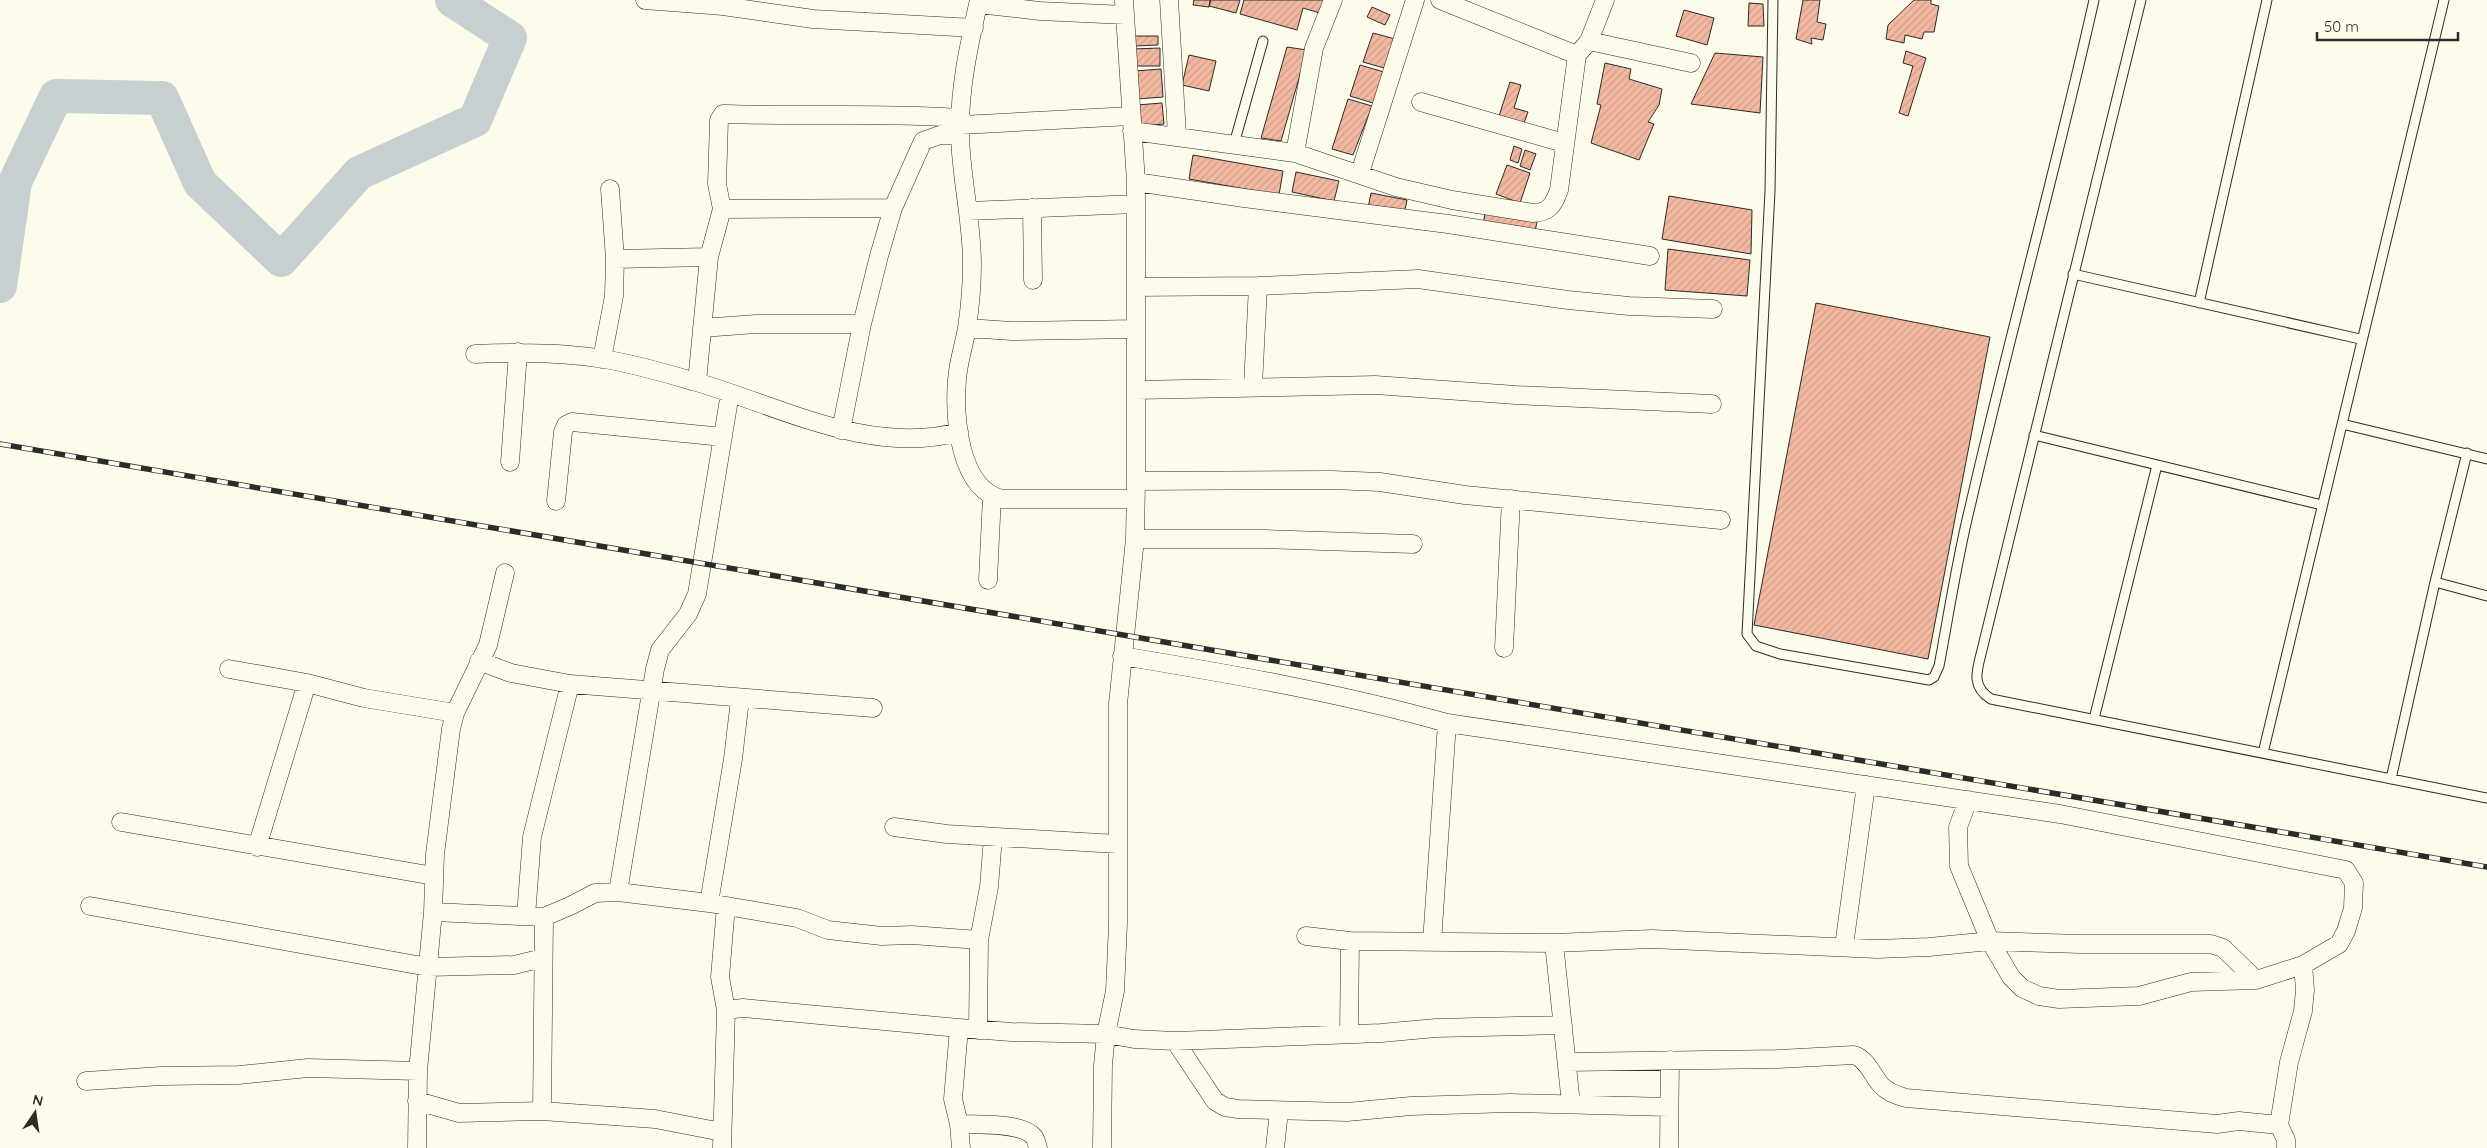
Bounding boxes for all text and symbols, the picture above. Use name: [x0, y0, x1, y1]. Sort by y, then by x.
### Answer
scale bar: [2317, 10, 2458, 42]
text: 50 m: [2324, 17, 2359, 36]
north arrow: [10, 1088, 60, 1138]
text: N: [31, 1090, 45, 1110]

